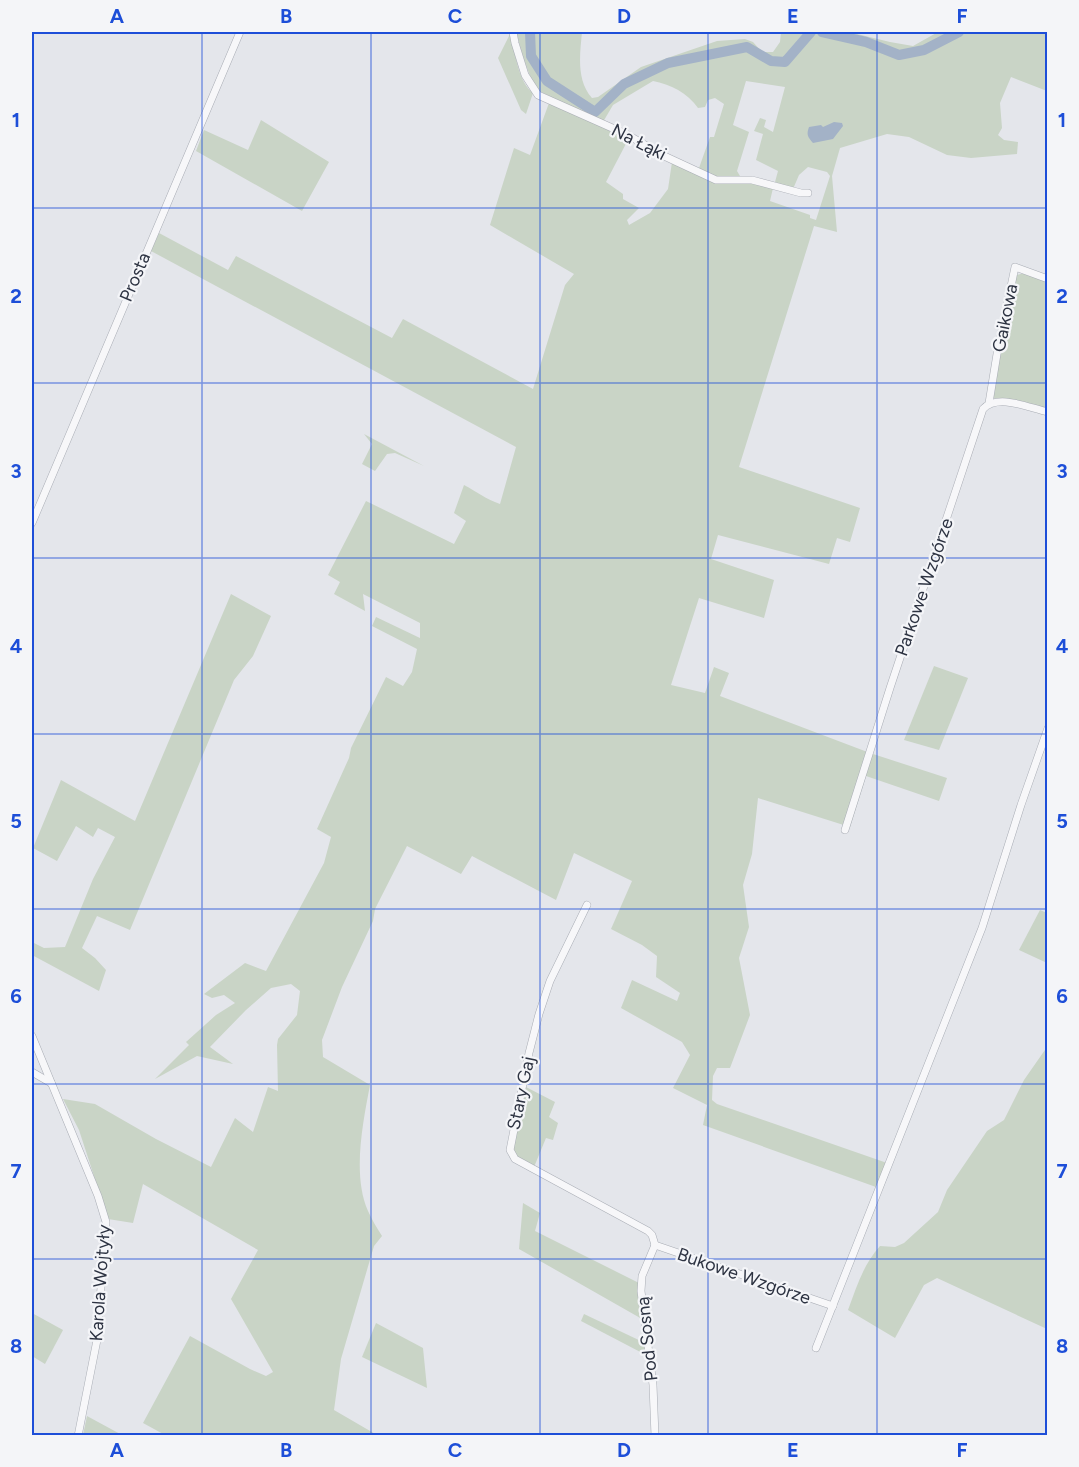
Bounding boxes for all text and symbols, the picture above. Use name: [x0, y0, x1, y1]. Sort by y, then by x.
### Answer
text: A: [110, 4, 125, 28]
text: B: [280, 4, 292, 28]
text: C: [448, 4, 462, 28]
text: D: [617, 4, 631, 28]
text: E: [787, 4, 799, 28]
text: F: [956, 4, 968, 28]
text: 1: [12, 108, 20, 132]
text: 1: [1058, 108, 1066, 132]
street label: Na Łąki: [608, 119, 670, 165]
street label: Prosta: [115, 249, 155, 305]
street label: Gaikowa: [988, 282, 1022, 354]
text: 2: [10, 284, 22, 308]
text: 2: [1056, 284, 1068, 308]
text: 3: [10, 459, 22, 483]
text: 3: [1056, 459, 1068, 483]
street label: Parkowe Wzgórze: [890, 515, 958, 659]
text: 4: [10, 634, 23, 658]
text: 4: [1056, 634, 1069, 658]
text: 5: [10, 809, 22, 833]
text: 5: [1056, 809, 1068, 833]
text: 6: [10, 984, 22, 1008]
text: 6: [1056, 984, 1068, 1008]
street label: Stary Gaj: [502, 1054, 540, 1132]
text: 7: [10, 1159, 22, 1183]
text: 7: [1056, 1159, 1068, 1183]
street label: Karola Wojtyły: [85, 1223, 115, 1342]
street label: Bukowe Wzgórze: [674, 1243, 814, 1309]
street label: Pod Sosną: [632, 1296, 662, 1382]
text: 8: [10, 1334, 22, 1358]
text: 8: [1056, 1334, 1068, 1358]
text: A: [110, 1438, 125, 1462]
text: B: [280, 1438, 292, 1462]
text: C: [448, 1438, 462, 1462]
text: D: [617, 1438, 631, 1462]
text: E: [787, 1438, 799, 1462]
text: F: [956, 1438, 968, 1462]

